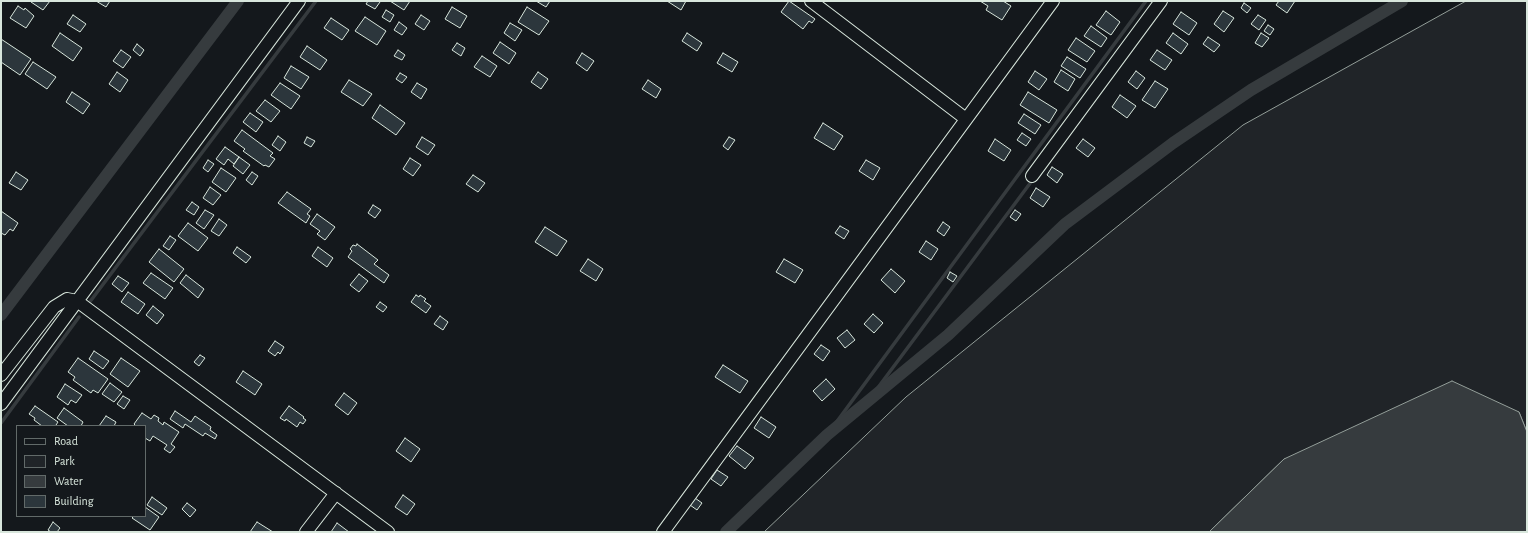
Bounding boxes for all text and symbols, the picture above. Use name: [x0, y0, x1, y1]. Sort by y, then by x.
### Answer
legend: [16, 425, 146, 517]
text: Road: [54, 435, 78, 447]
text: Park: [54, 455, 75, 467]
text: Water: [54, 475, 83, 487]
text: Building: [54, 495, 94, 507]

